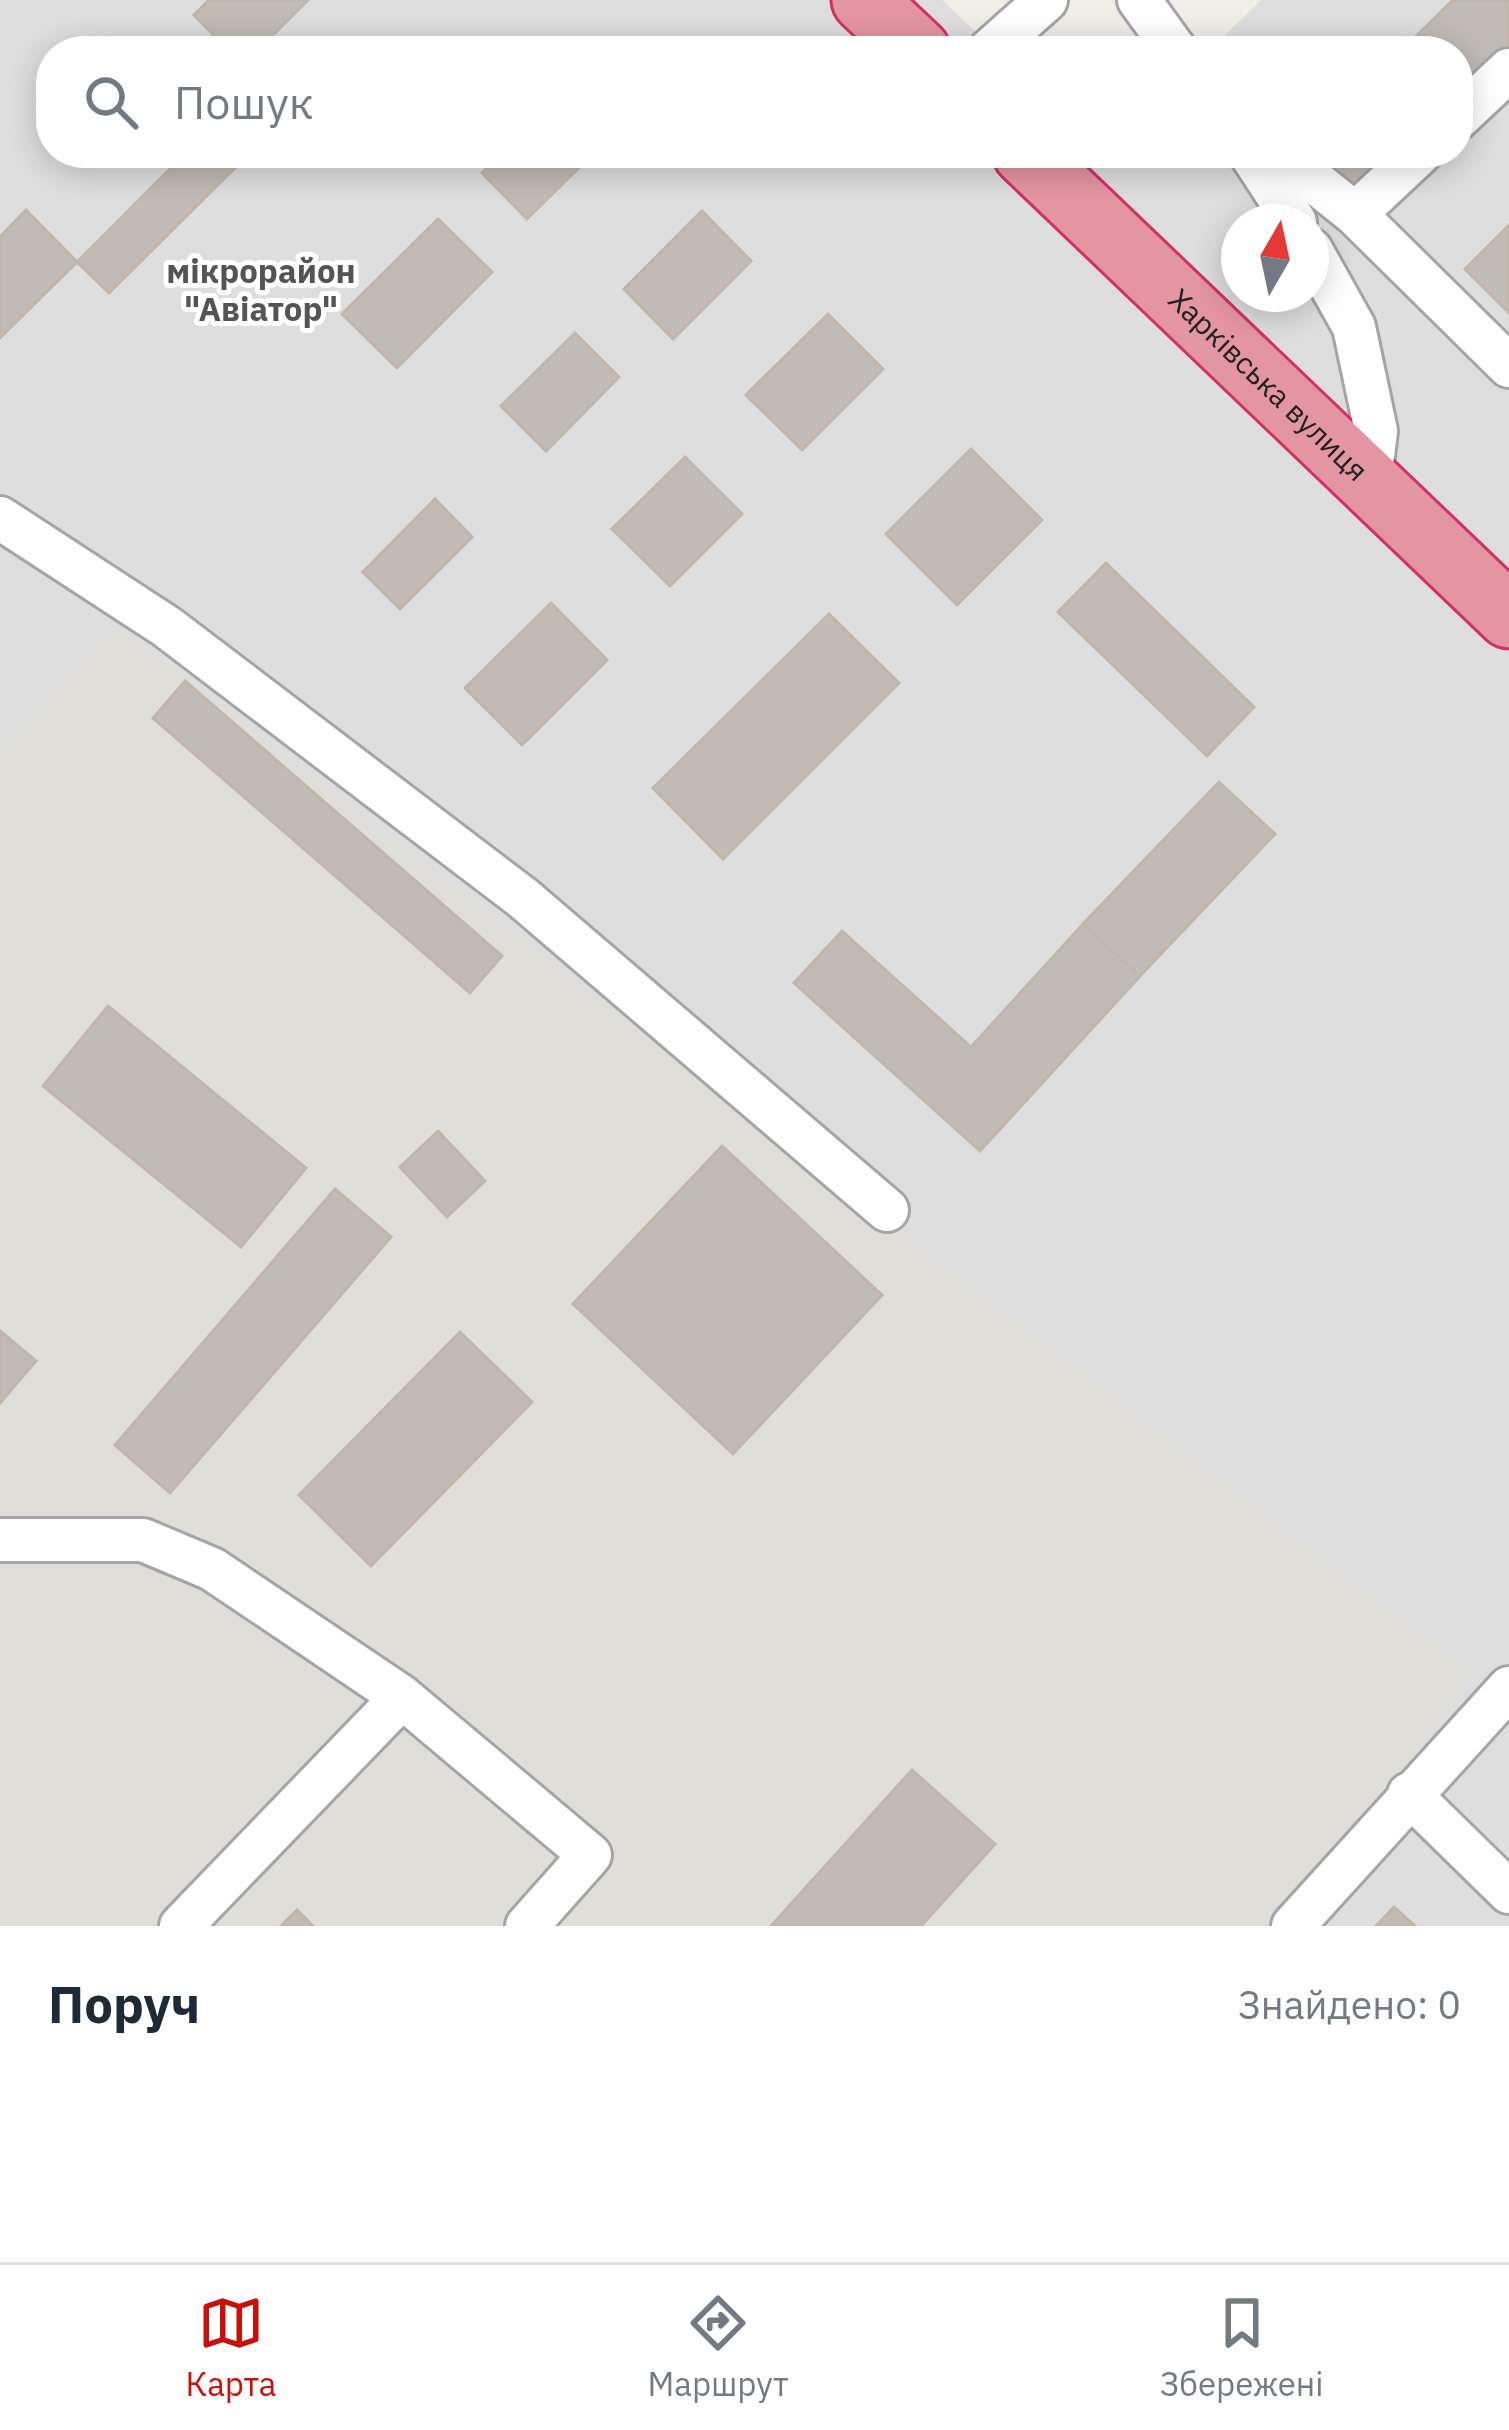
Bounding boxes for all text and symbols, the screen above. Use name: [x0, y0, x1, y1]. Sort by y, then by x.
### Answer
search box: [36, 36, 1473, 168]
icon: search: [78, 69, 144, 135]
text: Пошук: [174, 73, 314, 131]
north arrow: [1221, 204, 1329, 312]
district label: мікрорайон "Авіатор": [166, 249, 356, 330]
street label: Харківська вулиця: [1161, 280, 1377, 489]
text: Поруч: [48, 1971, 200, 2037]
text: Знайдено: 0: [1238, 1979, 1461, 2030]
tab: Карта: [186, 2290, 276, 2405]
tab: Маршрут: [647, 2290, 789, 2405]
tab: Збережені: [1160, 2290, 1323, 2405]

